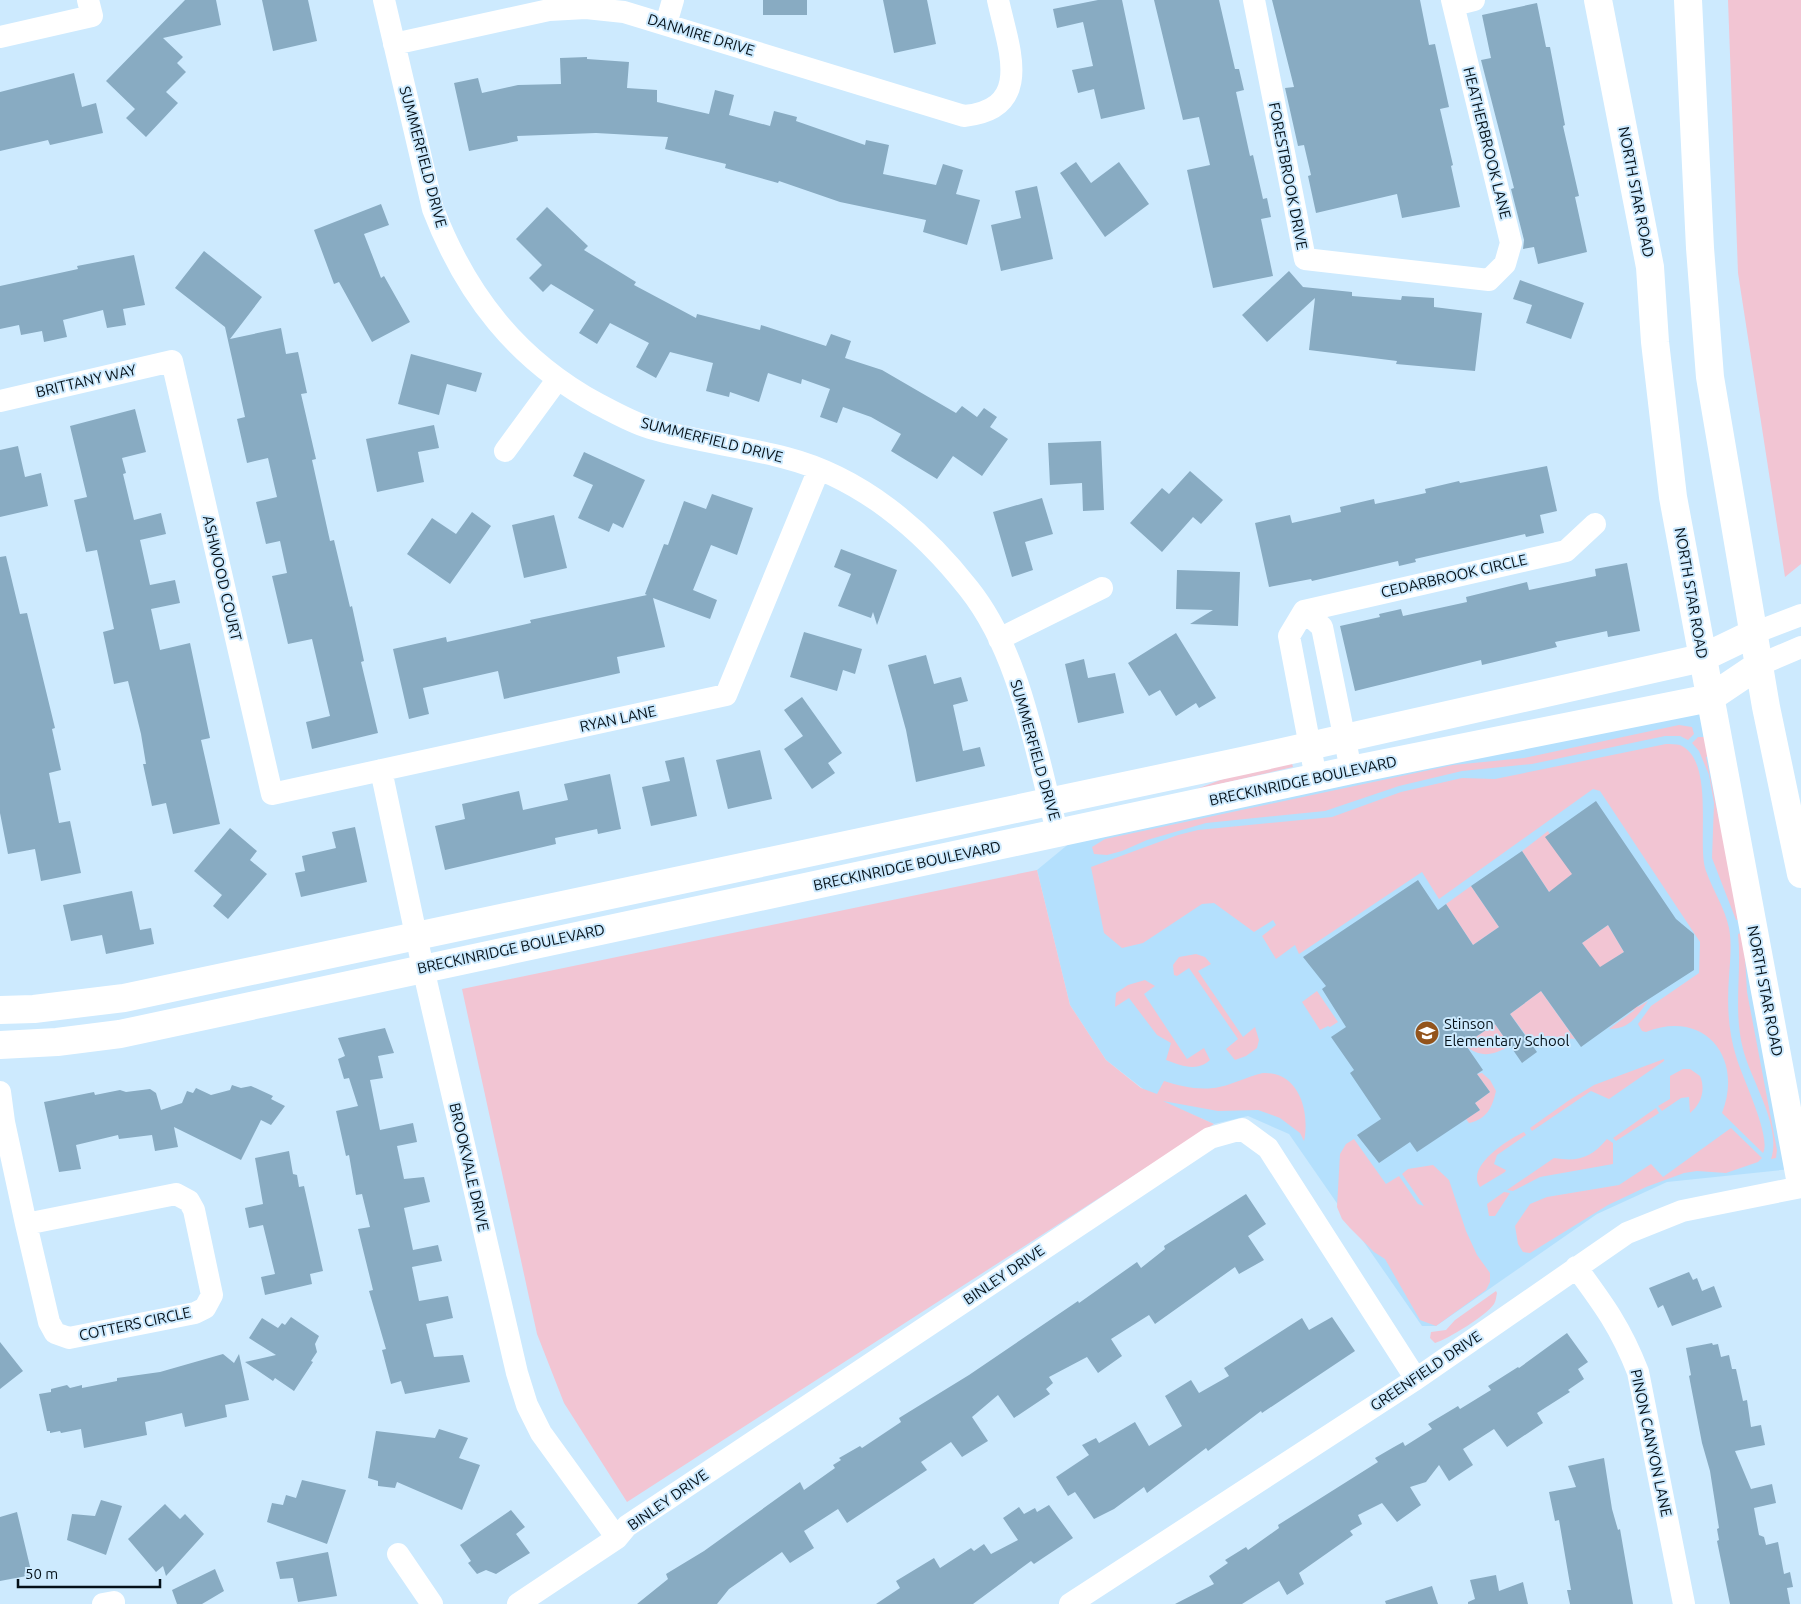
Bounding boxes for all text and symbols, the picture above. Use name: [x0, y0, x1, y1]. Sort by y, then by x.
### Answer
street label: DANMIRE DRIVE: [646, 10, 757, 59]
street label: HEATHERBROOK LANE: [1460, 65, 1515, 221]
street label: SUMMERFIELD DRIVE: [396, 84, 451, 229]
street label: FORESTBROOK DRIVE: [1266, 101, 1311, 251]
street label: NORTH STAR ROAD: [1615, 125, 1658, 259]
street label: BRITTANY WAY: [34, 361, 138, 400]
street label: SUMMERFIELD DRIVE: [639, 414, 785, 465]
street label: ASHWOOD COURT: [200, 514, 245, 643]
street label: NORTH STAR ROAD: [1672, 526, 1711, 660]
street label: CEDARBROOK CIRCLE: [1379, 550, 1529, 601]
street label: SUMMERFIELD DRIVE: [1007, 678, 1064, 822]
street label: RYAN LANE: [578, 702, 658, 735]
street label: BRECKINRIDGE BOULEVARD: [1207, 752, 1398, 809]
street label: BRECKINRIDGE BOULEVARD: [811, 837, 1002, 894]
street label: BRECKINRIDGE BOULEVARD: [415, 920, 606, 977]
street label: NORTH STAR ROAD: [1744, 924, 1787, 1058]
place label: Stinson Elementary School: [1444, 1015, 1570, 1049]
school or university icon: Stinson Elementary School: [1414, 1020, 1440, 1046]
street label: BROOKVALE DRIVE: [446, 1101, 493, 1233]
street label: BINLEY DRIVE: [960, 1241, 1047, 1308]
street label: COTTERS CIRCLE: [77, 1303, 192, 1344]
street label: GREENFIELD DRIVE: [1367, 1327, 1485, 1414]
street label: PINON CANYON LANE: [1628, 1368, 1675, 1518]
street label: BINLEY DRIVE: [624, 1466, 711, 1534]
scale bar: [18, 1556, 160, 1588]
text: 50 m: [25, 1565, 58, 1582]

